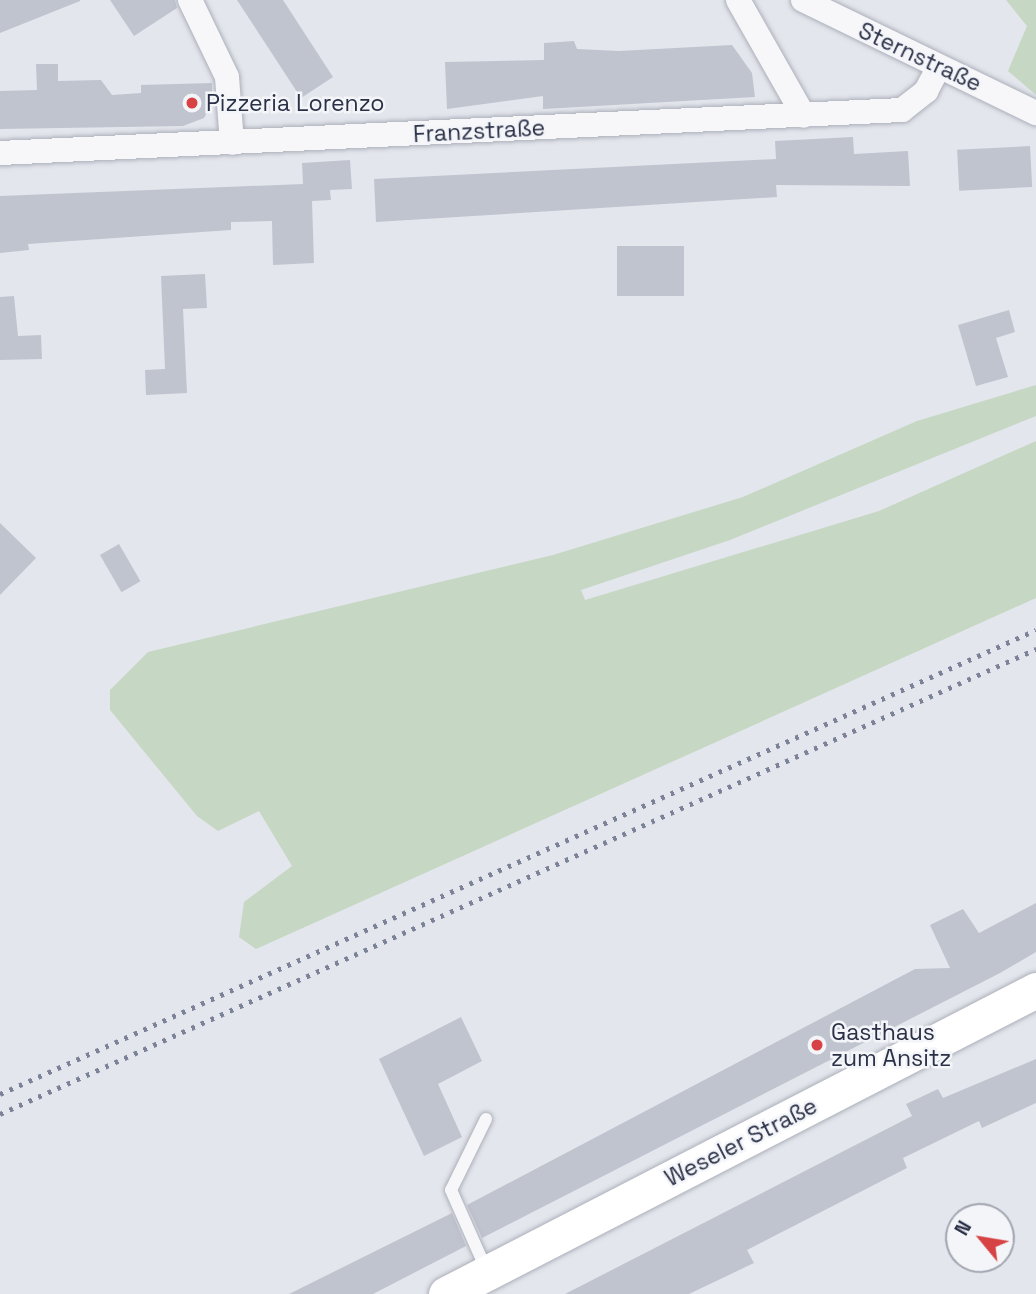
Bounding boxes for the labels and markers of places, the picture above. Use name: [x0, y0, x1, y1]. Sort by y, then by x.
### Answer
place label: Pizzeria Lorenzo: [206, 89, 384, 117]
marker: Pizzeria Lorenzo: [184, 95, 200, 111]
place label: Gasthaus zum Ansitz: [831, 1018, 952, 1072]
marker: Gasthaus zum Ansitz: [809, 1037, 825, 1053]

